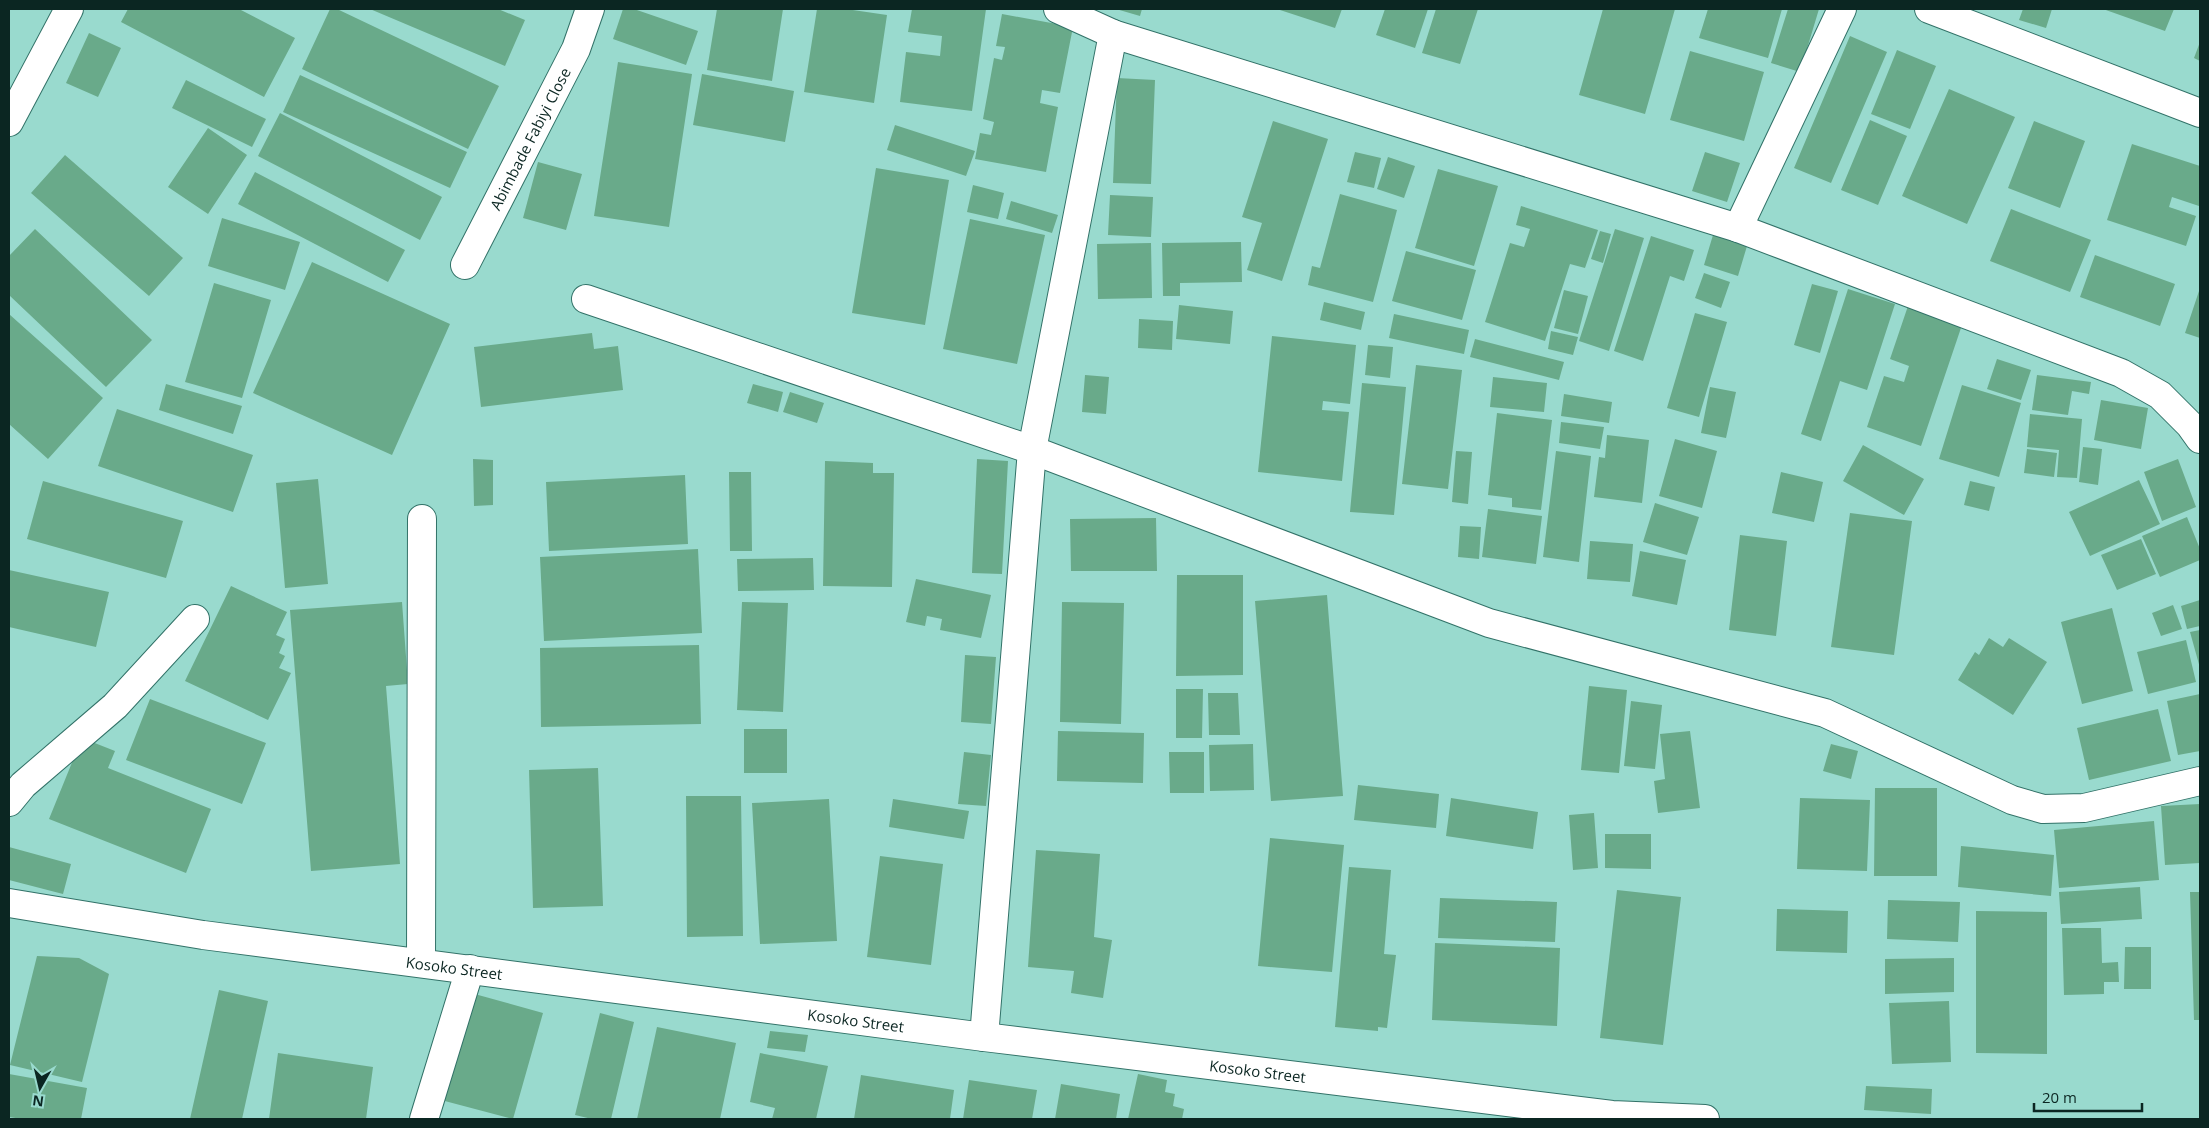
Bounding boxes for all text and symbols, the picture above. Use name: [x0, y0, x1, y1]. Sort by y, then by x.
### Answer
street label: Abimbade Fabiyi Close: [485, 64, 575, 213]
street label: Kosoko Street: [405, 952, 504, 984]
street label: Kosoko Street: [806, 1004, 905, 1036]
street label: Kosoko Street: [1208, 1055, 1307, 1087]
north arrow: [15, 1063, 65, 1113]
scale bar: [2034, 1080, 2142, 1112]
text: 20 m: [2042, 1087, 2077, 1107]
text: N: [31, 1091, 45, 1112]

